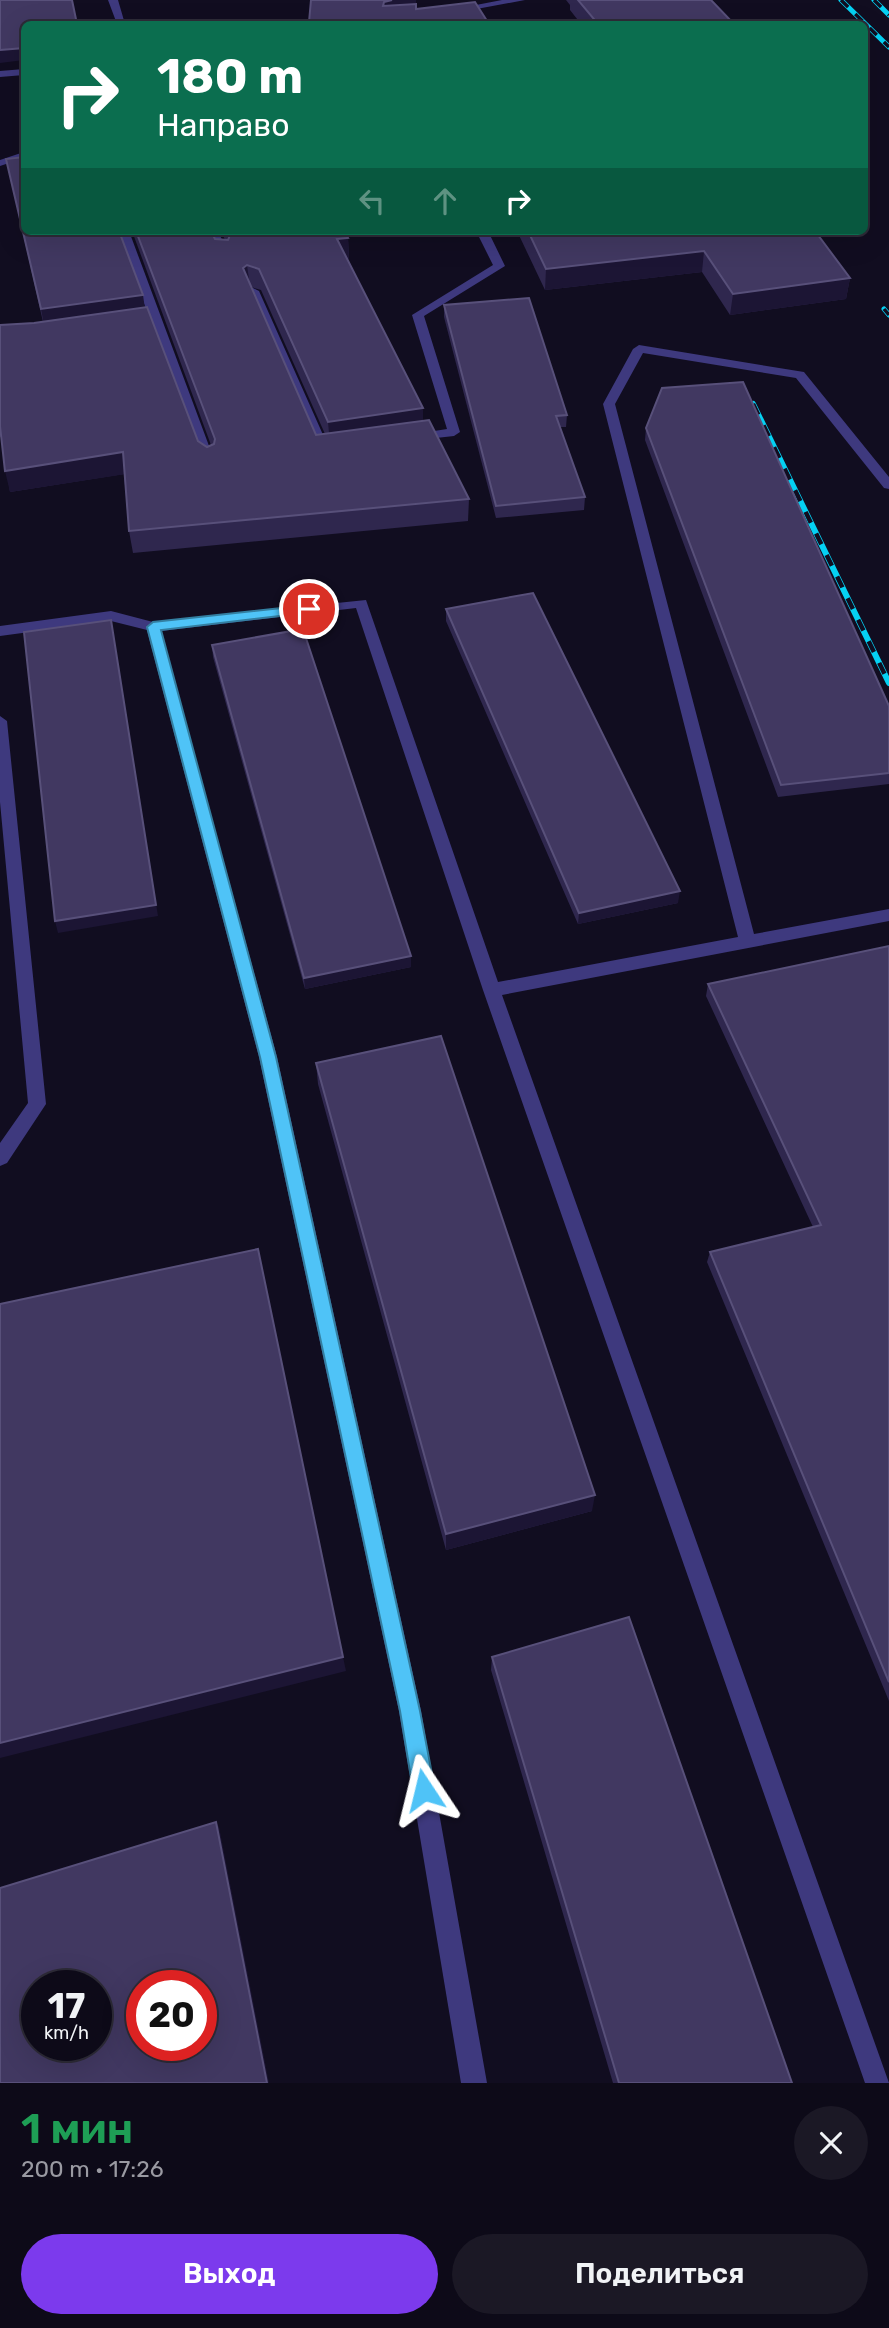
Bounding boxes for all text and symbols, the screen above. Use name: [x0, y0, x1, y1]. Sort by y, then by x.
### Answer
text: 180 m: [157, 47, 303, 105]
icon: right: [42, 49, 133, 140]
text: Направо: [157, 106, 290, 144]
icon: left: [353, 182, 391, 220]
icon: ahead: [426, 182, 464, 220]
icon: right: [499, 182, 537, 220]
pin: [279, 579, 339, 639]
icon: arrive: [290, 590, 328, 628]
position arrow: [387, 1753, 461, 1827]
speed limit sign: 20: [126, 1970, 217, 2061]
text: 17: [48, 1985, 85, 2027]
text: km/h: [44, 2022, 89, 2044]
text: 1 мин: [21, 2104, 133, 2154]
button: close: [794, 2106, 868, 2180]
text: 200 m · 17:26: [21, 2155, 164, 2183]
button: Выход: [21, 2234, 438, 2314]
button: Поделиться: [452, 2234, 868, 2314]

